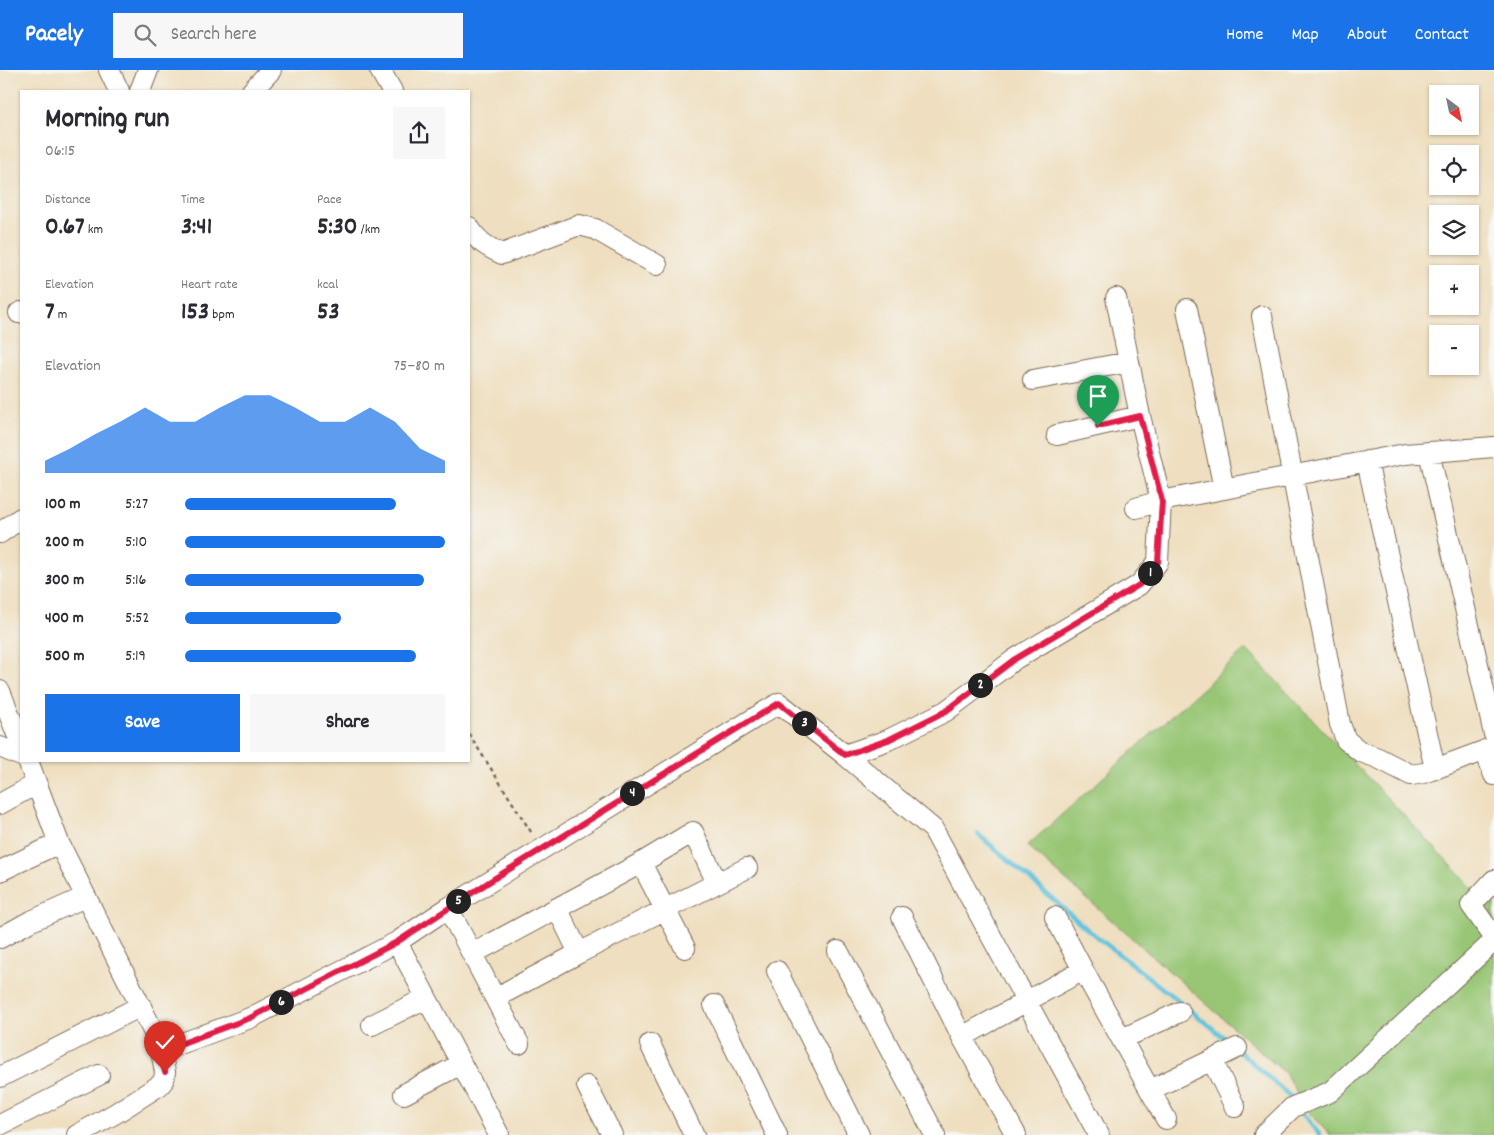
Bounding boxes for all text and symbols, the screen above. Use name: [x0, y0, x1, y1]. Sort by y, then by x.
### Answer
search box: [113, 13, 463, 58]
text: Pacely: [25, 18, 83, 52]
icon: search: [131, 21, 159, 49]
text: Search here: [171, 22, 257, 49]
text: Home: [1226, 23, 1263, 48]
text: Map: [1291, 23, 1319, 48]
text: About: [1347, 23, 1387, 48]
text: Contact: [1415, 23, 1469, 48]
north arrow: [1429, 85, 1479, 135]
map controls: [1429, 85, 1479, 375]
text: Morning run: [45, 101, 169, 141]
button: share: [393, 107, 445, 159]
text: 06:15: [45, 140, 75, 163]
button: locate: [1429, 145, 1479, 195]
text: Distance: [45, 190, 91, 210]
text: Time: [181, 190, 205, 210]
text: Pace: [317, 190, 342, 210]
button: layers: [1429, 205, 1479, 255]
text: 0.67: [45, 210, 85, 246]
text: 3:41: [181, 210, 212, 246]
text: 5:30: [317, 210, 357, 246]
text: km: [85, 220, 103, 240]
text: /km: [357, 220, 380, 240]
button: +: [1429, 265, 1479, 315]
text: Elevation: [45, 275, 94, 295]
text: Heart rate: [181, 275, 238, 295]
text: kcal: [317, 275, 338, 295]
text: 7: [45, 295, 55, 331]
text: 153: [181, 295, 209, 331]
text: 53: [317, 295, 340, 331]
text: m: [55, 305, 67, 325]
text: bpm: [209, 305, 235, 325]
button: −: [1429, 325, 1479, 375]
text: Elevation: [45, 355, 101, 378]
text: 75–80 m: [394, 355, 445, 378]
pin: [1077, 375, 1119, 426]
icon: arrive: [1084, 382, 1112, 410]
text: 100 m: [45, 493, 81, 516]
text: 5:27: [125, 493, 148, 516]
text: 200 m: [45, 531, 84, 554]
text: 5:10: [125, 531, 147, 554]
pin: 1: [1138, 560, 1162, 586]
text: 1: [1149, 563, 1152, 583]
text: 300 m: [45, 569, 84, 592]
text: 5:16: [125, 569, 146, 592]
text: 400 m: [45, 607, 84, 630]
text: 5:52: [125, 607, 149, 630]
text: 500 m: [45, 645, 85, 668]
text: 5:19: [125, 645, 146, 668]
pin: 2: [968, 672, 992, 698]
text: 2: [977, 675, 984, 695]
button: Save: [45, 694, 240, 752]
button: Share: [250, 694, 445, 752]
pin: 3: [792, 710, 816, 736]
text: 3: [801, 713, 808, 733]
pin: 4: [620, 780, 644, 806]
text: 4: [630, 783, 635, 803]
pin: 5: [446, 888, 470, 914]
text: 5: [455, 891, 462, 911]
pin: 6: [268, 990, 294, 1014]
text: 6: [278, 992, 285, 1012]
pin: [144, 1021, 186, 1072]
icon: check: [151, 1028, 179, 1056]

